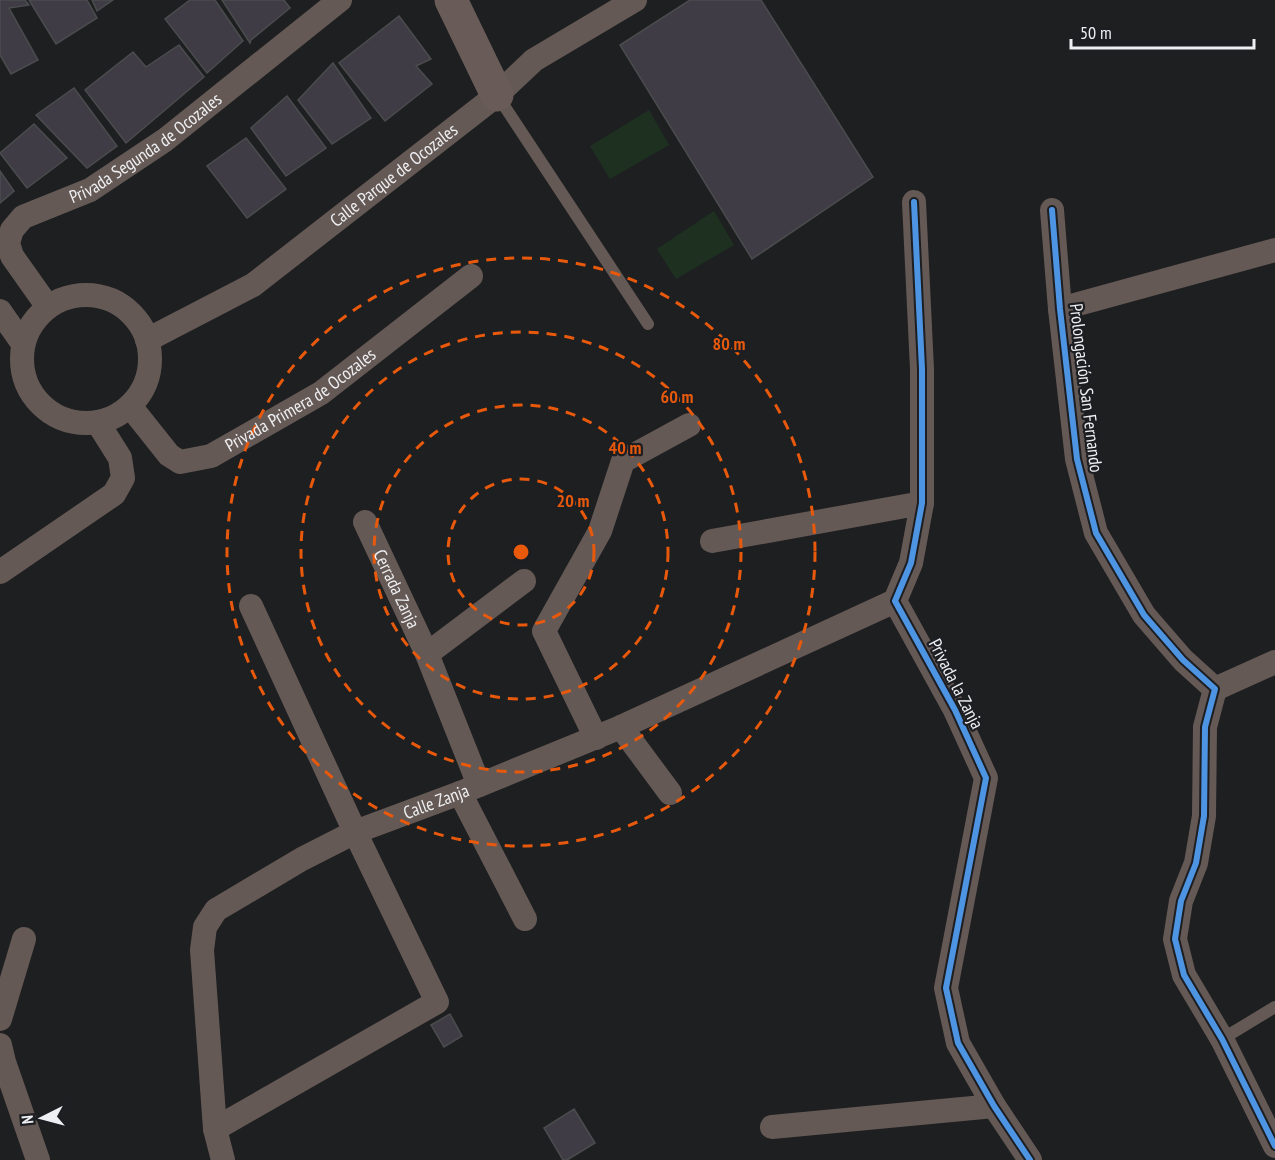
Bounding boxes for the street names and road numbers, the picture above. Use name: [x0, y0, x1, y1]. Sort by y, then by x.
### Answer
street label: Privada Segunda de Ocozales: [66, 87, 226, 208]
street label: Calle Parque de Ocozales: [325, 118, 462, 232]
street label: Prolongación San Fernando: [1065, 302, 1108, 474]
street label: Privada Primera de Ocozales: [221, 343, 380, 457]
street label: Cerrada Zanja: [369, 546, 425, 632]
street label: Privada la Zanja: [924, 635, 989, 733]
street label: Calle Zanja: [400, 779, 472, 824]

